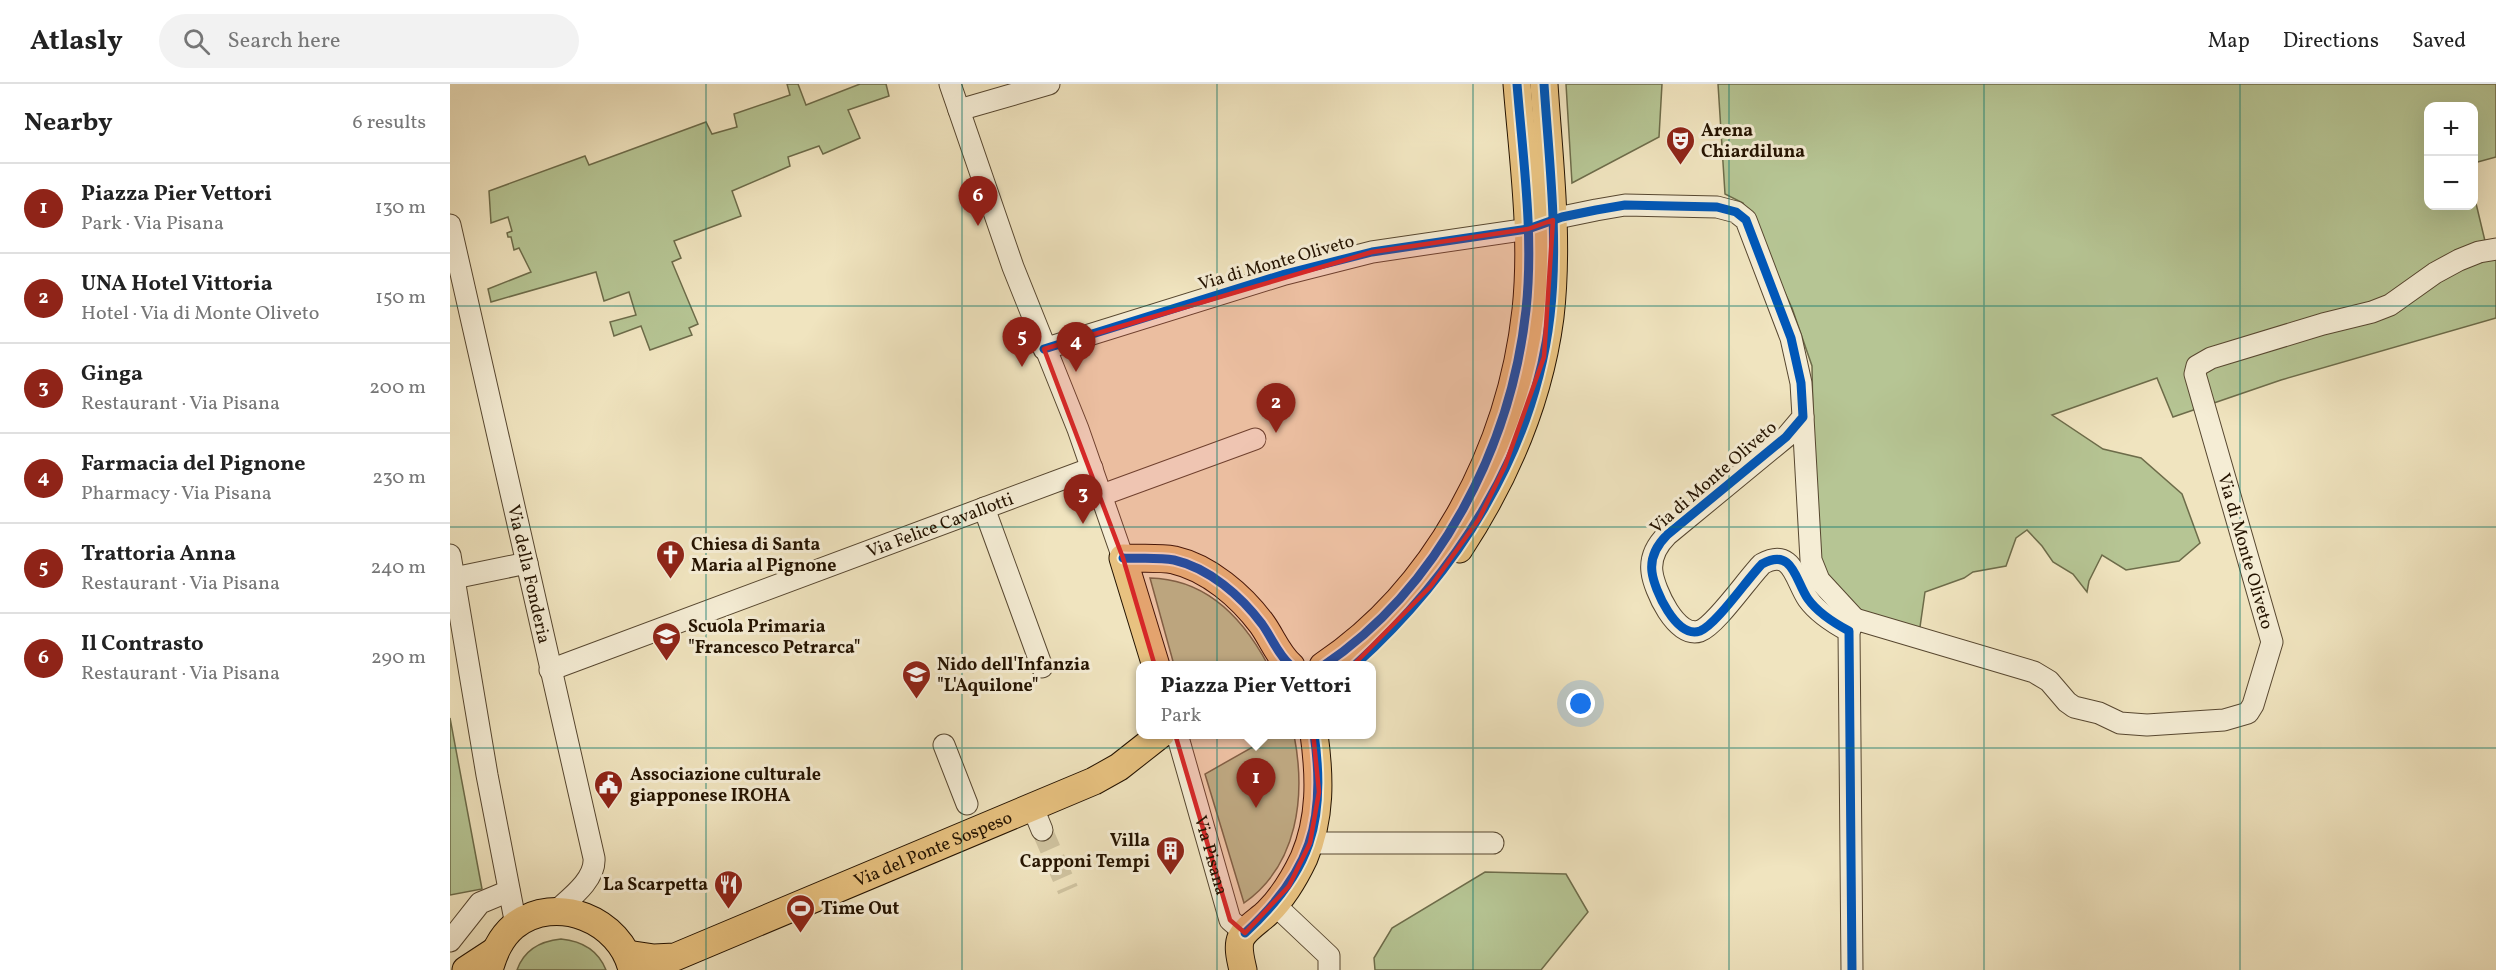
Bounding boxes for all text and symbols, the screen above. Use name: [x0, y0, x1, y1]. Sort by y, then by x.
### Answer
search box: [159, 14, 579, 68]
text: Atlasly: [30, 22, 123, 61]
icon: search: [180, 25, 213, 58]
text: Search here: [228, 26, 340, 57]
text: Map: [2208, 27, 2250, 56]
text: Directions: [2283, 27, 2379, 56]
text: Saved: [2412, 27, 2466, 56]
map controls: [2424, 102, 2478, 210]
button: +: [2424, 102, 2478, 156]
text: Nearby: [24, 105, 113, 141]
text: 6 results: [353, 109, 426, 137]
place label: Arena Chiardiluna: [1701, 119, 1805, 165]
theatre icon: Arena Chiardiluna: [1664, 124, 1696, 166]
button: −: [2424, 156, 2478, 210]
pin: 6: [958, 176, 998, 226]
text: Piazza Pier Vettori: [81, 179, 272, 210]
text: 1: [39, 194, 48, 222]
text: 130 m: [375, 194, 426, 222]
text: Park · Via Pisana: [81, 210, 224, 238]
street label: Via di Monte Oliveto: [1196, 229, 1357, 298]
text: UNA Hotel Vittoria: [81, 269, 273, 300]
text: 2: [38, 284, 49, 312]
text: 150 m: [375, 284, 426, 312]
text: Hotel · Via di Monte Oliveto: [81, 300, 319, 328]
pin: 5: [1002, 318, 1042, 367]
pin: 4: [1056, 322, 1096, 372]
text: Ginga: [81, 359, 143, 390]
text: 3: [38, 374, 49, 402]
text: 200 m: [369, 374, 426, 402]
pin: 2: [1256, 384, 1296, 433]
text: Restaurant · Via Pisana: [81, 390, 280, 418]
street label: Via di Monte Oliveto: [1645, 416, 1783, 540]
text: Farmacia del Pignone: [81, 449, 305, 480]
text: 4: [37, 464, 50, 492]
text: 230 m: [372, 464, 426, 492]
street label: Via di Monte Oliveto: [2210, 471, 2279, 632]
pin: 3: [1064, 474, 1102, 524]
text: Pharmacy · Via Pisana: [81, 480, 272, 508]
street label: Via Felice Cavallotti: [863, 487, 1017, 565]
street label: Via della Fonderia: [500, 503, 556, 646]
place label: Chiesa di Santa Maria al Pignone: [691, 533, 836, 579]
church icon: Chiesa di Santa Maria al Pignone: [654, 538, 686, 580]
text: Trattoria Anna: [81, 539, 236, 570]
text: 5: [39, 554, 48, 582]
text: 240 m: [371, 554, 426, 582]
text: Restaurant · Via Pisana: [81, 570, 280, 598]
place label: Scuola Primaria "Francesco Petrarca": [688, 615, 861, 661]
school or university icon: Scuola Primaria "Francesco Petrarca": [651, 620, 683, 662]
text: Il Contrasto: [81, 629, 204, 660]
text: 6: [38, 644, 49, 672]
text: 290 m: [371, 644, 426, 672]
place label: Nido dell'Infanzia "L'Aquilone": [937, 653, 1090, 699]
school or university icon: Nido dell'Infanzia "L'Aquilone": [900, 658, 932, 700]
text: Restaurant · Via Pisana: [81, 660, 280, 688]
popup: [1136, 661, 1376, 739]
text: Piazza Pier Vettori: [1161, 671, 1352, 702]
your location: [1566, 689, 1595, 718]
text: Park: [1161, 702, 1201, 730]
pin: 1: [1236, 758, 1276, 808]
place label: Associazione culturale giapponese IROHA: [630, 763, 821, 809]
public building icon: Associazione culturale giapponese IROHA: [593, 768, 625, 810]
street label: Via del Ponte Sospeso: [851, 806, 1016, 894]
street label: Via Pisana: [1187, 813, 1233, 898]
place label: Villa Capponi Tempi: [1020, 829, 1150, 875]
building icon: Villa Capponi Tempi: [1155, 834, 1187, 876]
restaurant icon: La Scarpetta: [713, 868, 745, 910]
place label: La Scarpetta: [603, 873, 708, 898]
sports icon: Time Out: [784, 892, 816, 934]
place label: Time Out: [821, 897, 900, 922]

